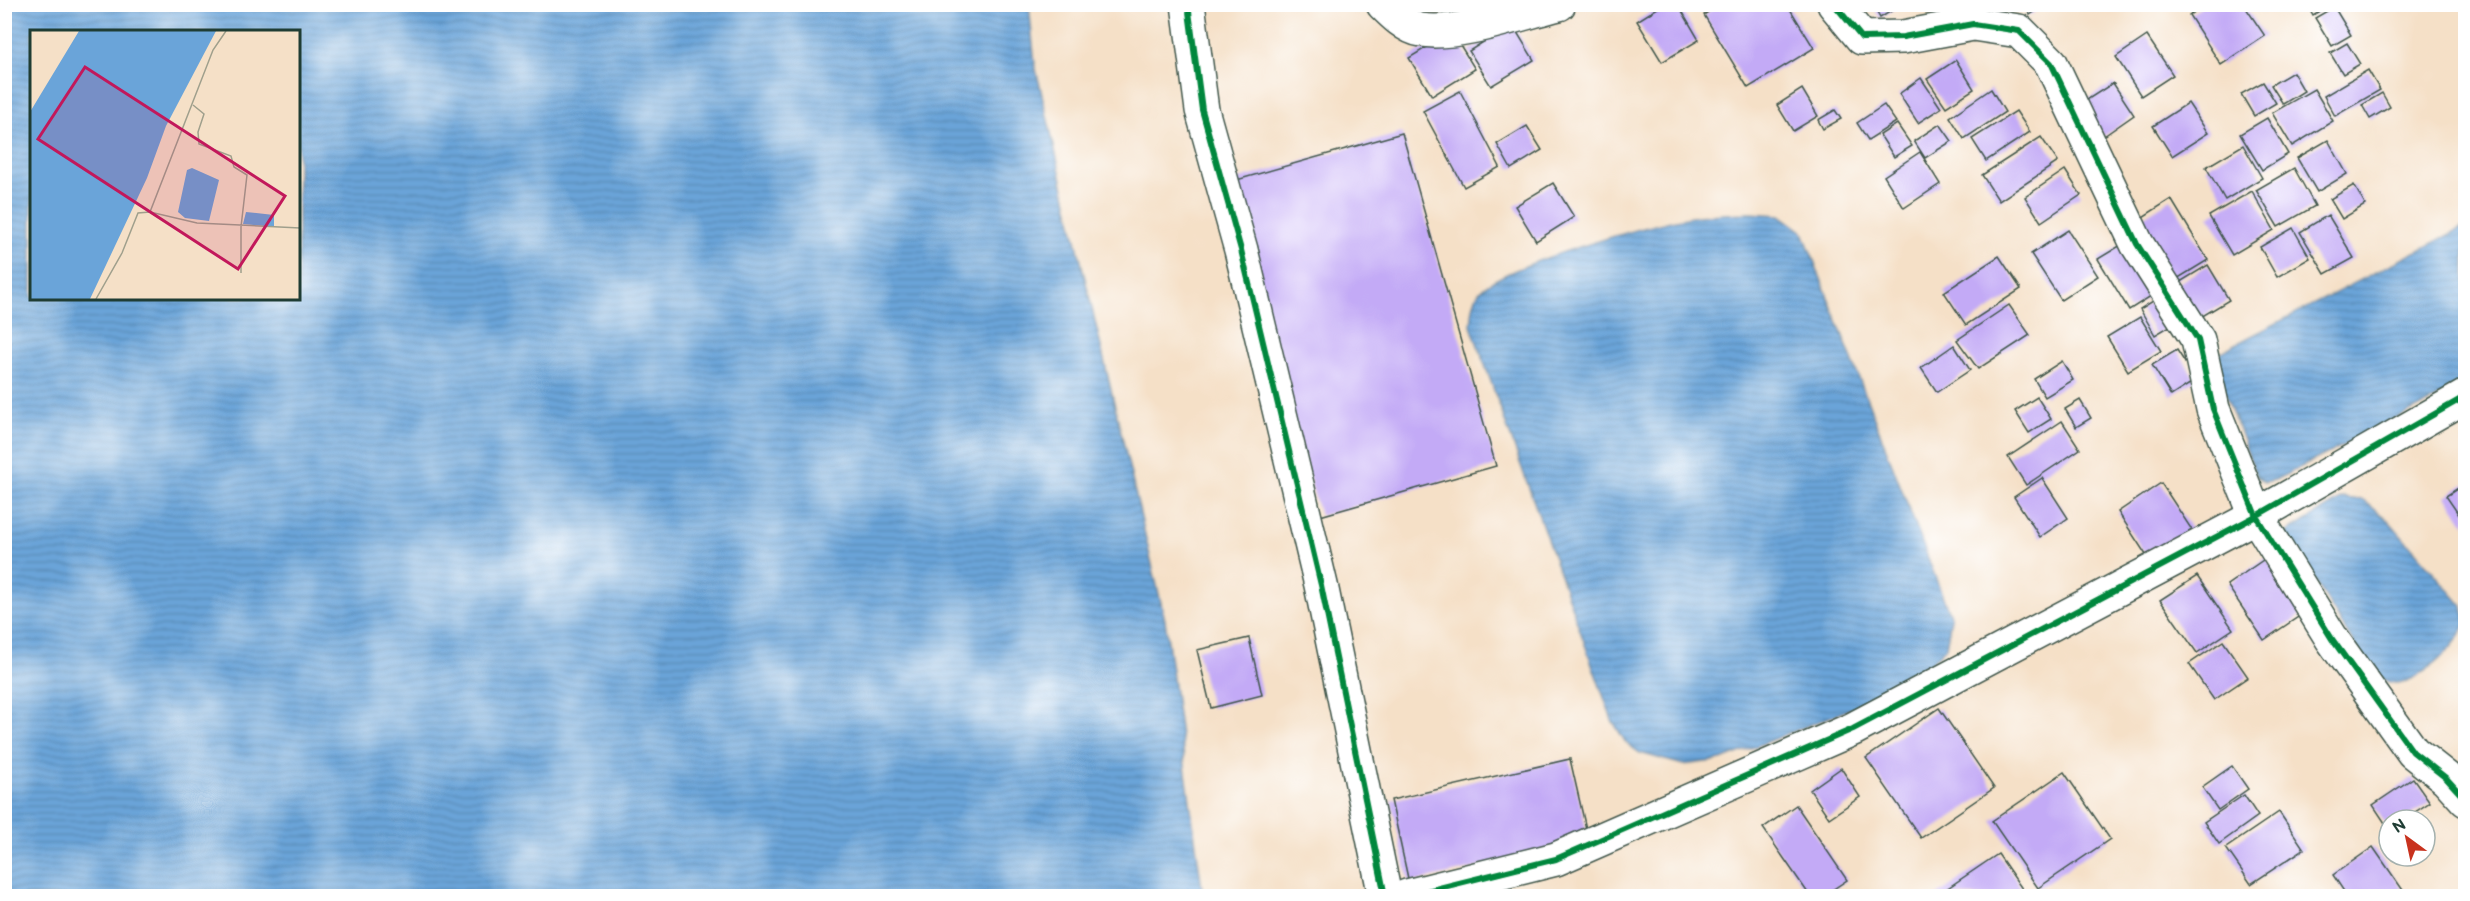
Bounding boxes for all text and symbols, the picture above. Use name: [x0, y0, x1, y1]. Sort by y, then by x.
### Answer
inset map: [30, 30, 300, 300]
north arrow: [2377, 808, 2437, 868]
text: N: [2389, 815, 2410, 838]

